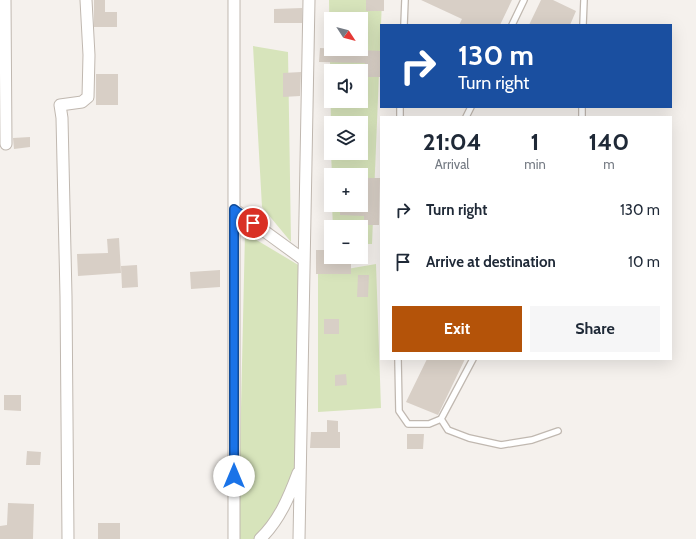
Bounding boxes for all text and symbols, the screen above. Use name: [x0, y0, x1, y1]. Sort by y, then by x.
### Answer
north arrow: [324, 12, 368, 56]
map controls: [324, 12, 368, 264]
text: 130 m: [458, 38, 534, 72]
icon: right: [392, 40, 444, 92]
button: sound: [324, 64, 368, 108]
text: Turn right: [458, 72, 529, 94]
button: layers: [324, 116, 368, 160]
text: 21:04: [423, 127, 482, 156]
text: 1: [531, 127, 539, 156]
text: 140: [588, 127, 629, 156]
text: Arrival: [435, 156, 469, 172]
text: min: [524, 156, 546, 172]
text: m: [603, 156, 615, 172]
button: +: [324, 168, 368, 212]
icon: right: [392, 199, 414, 221]
text: Turn right: [426, 201, 487, 219]
text: 130 m: [620, 201, 660, 219]
pin: [236, 206, 270, 240]
icon: arrive: [242, 212, 264, 234]
button: −: [324, 220, 368, 264]
icon: arrive: [392, 251, 414, 273]
text: Arrive at destination: [426, 253, 556, 271]
text: 10 m: [628, 253, 660, 271]
button: Exit: [392, 306, 522, 352]
button: Share: [530, 306, 660, 352]
position arrow: [213, 455, 255, 497]

